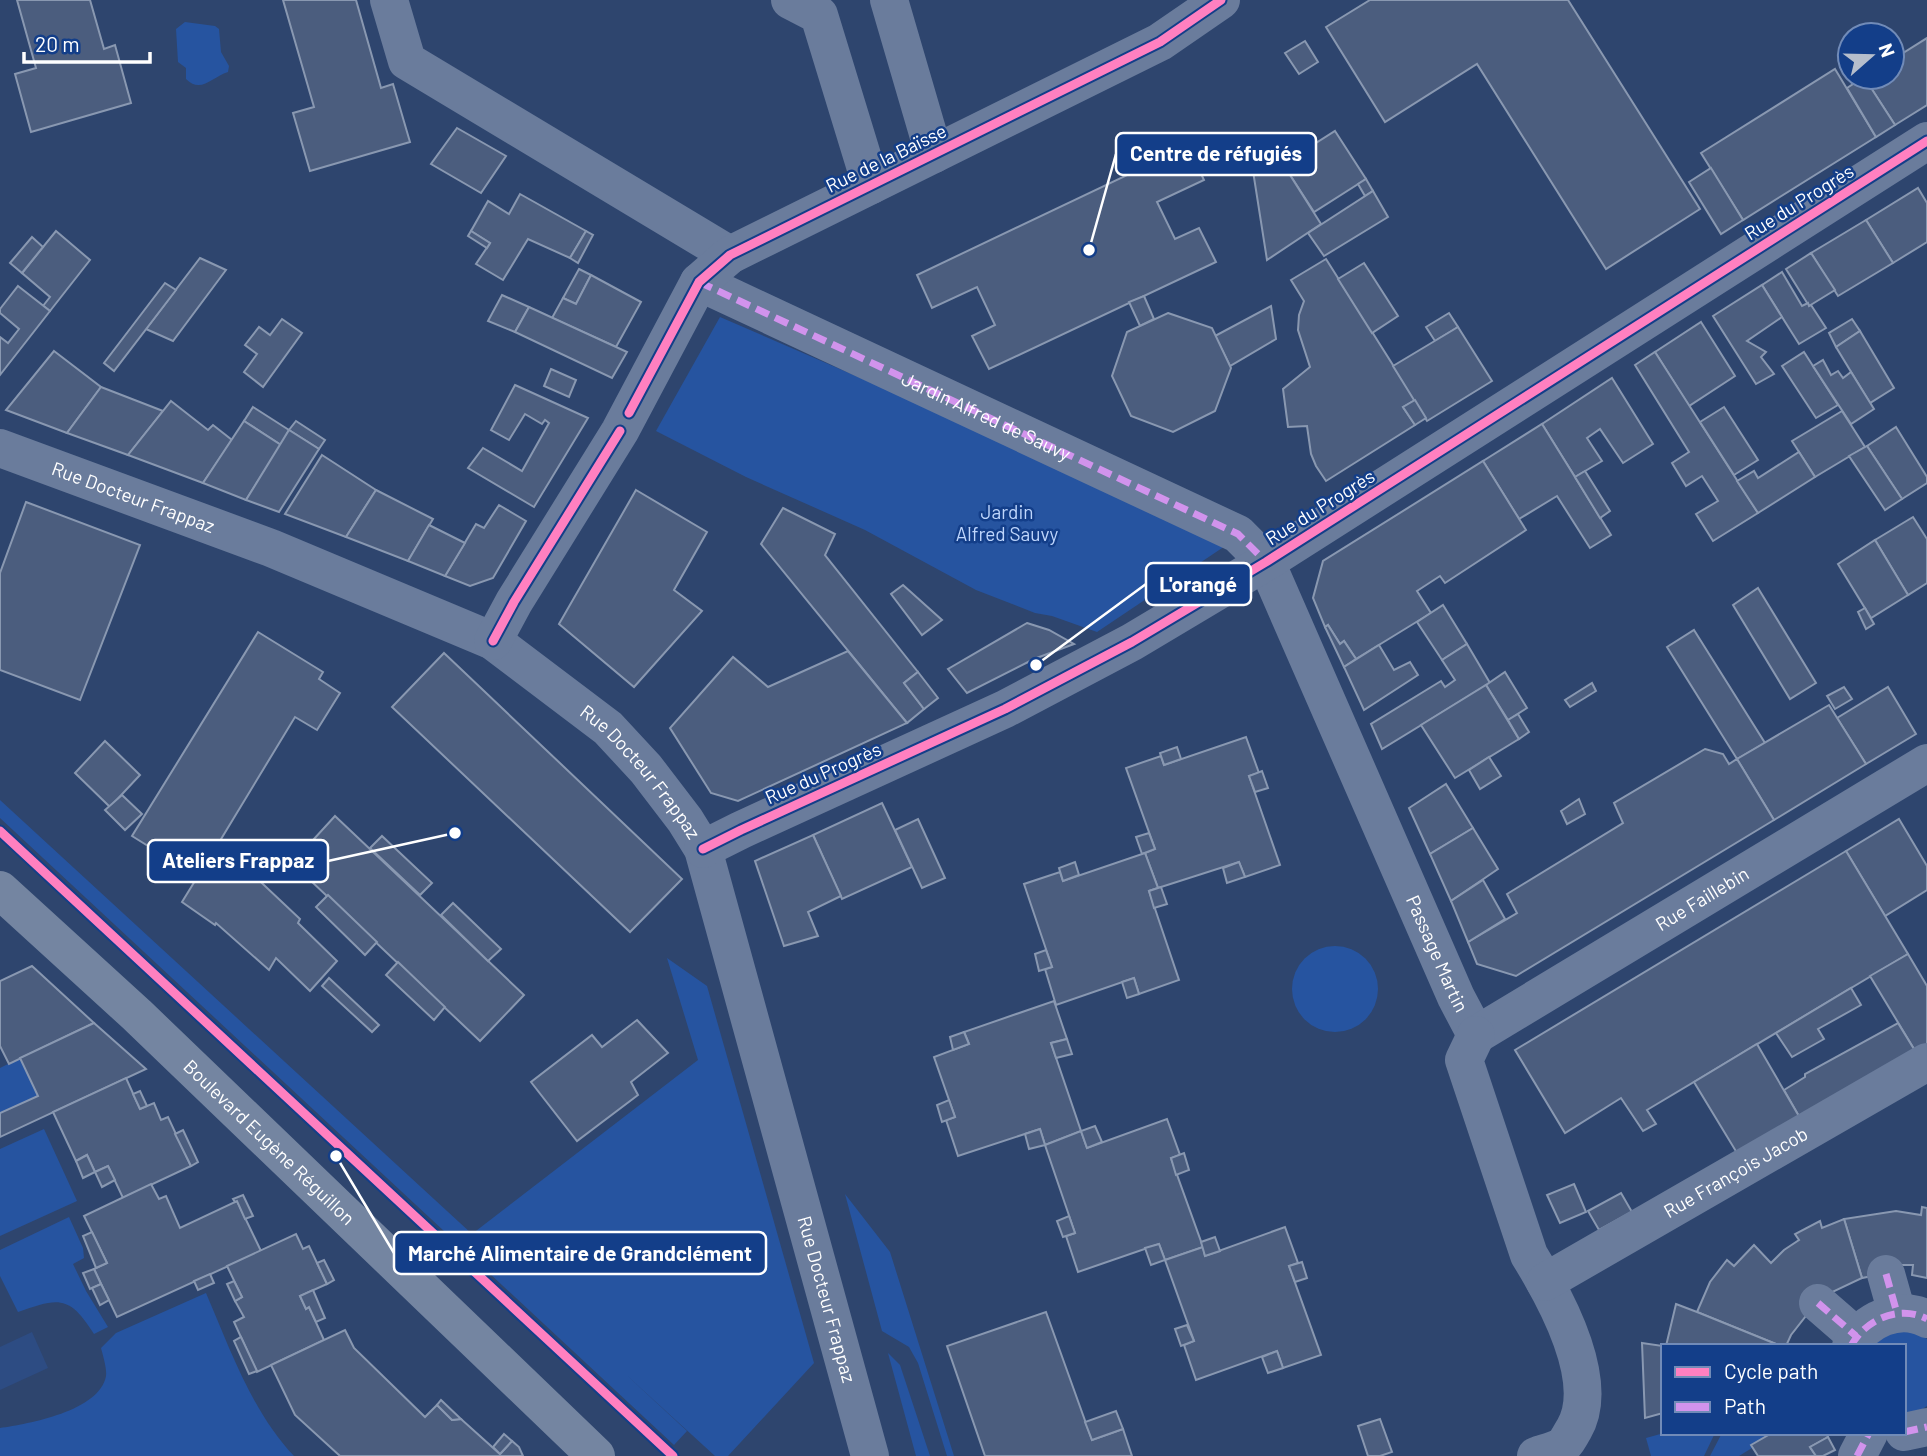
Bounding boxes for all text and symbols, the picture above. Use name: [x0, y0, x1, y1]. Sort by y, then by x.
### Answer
scale bar: [24, 21, 150, 65]
north arrow: [1836, 21, 1906, 91]
text: 20 m: [35, 31, 80, 56]
text: N: [1874, 40, 1900, 60]
street label: Rue de la Baïsse: [822, 118, 950, 197]
callout: Centre de réfugiés: [1116, 133, 1316, 175]
text: Centre de réfugiés: [1130, 140, 1302, 165]
street label: Rue du Progrès: [1740, 159, 1858, 244]
street label: Jardin Alfred de Sauvy: [898, 366, 1075, 465]
street label: Rue Docteur Frappaz: [49, 456, 218, 537]
street label: Rue du Progrès: [1261, 464, 1379, 549]
park label: Jardin Alfred Sauvy: [956, 500, 1058, 545]
callout: L'orangé: [1146, 563, 1251, 605]
text: L'orangé: [1159, 571, 1237, 596]
street label: Rue Docteur Frappaz: [576, 699, 706, 843]
street label: Rue du Progrès: [761, 737, 884, 808]
callout: Ateliers Frappaz: [148, 840, 328, 882]
text: Ateliers Frappaz: [162, 847, 314, 872]
street label: Rue Faillebin: [1651, 861, 1753, 935]
street label: Passage Martin: [1402, 891, 1474, 1016]
street label: Boulevard Eugène Réguillon: [179, 1054, 360, 1229]
street label: Rue François Jacob: [1659, 1121, 1811, 1222]
street label: Rue Docteur Frappaz: [793, 1213, 861, 1385]
callout: Marché Alimentaire de Grandclément: [394, 1232, 766, 1274]
text: Marché Alimentaire de Grandclément: [408, 1240, 752, 1265]
legend: [1661, 1344, 1906, 1435]
text: Cycle path: [1724, 1358, 1818, 1383]
text: Path: [1724, 1393, 1766, 1418]

